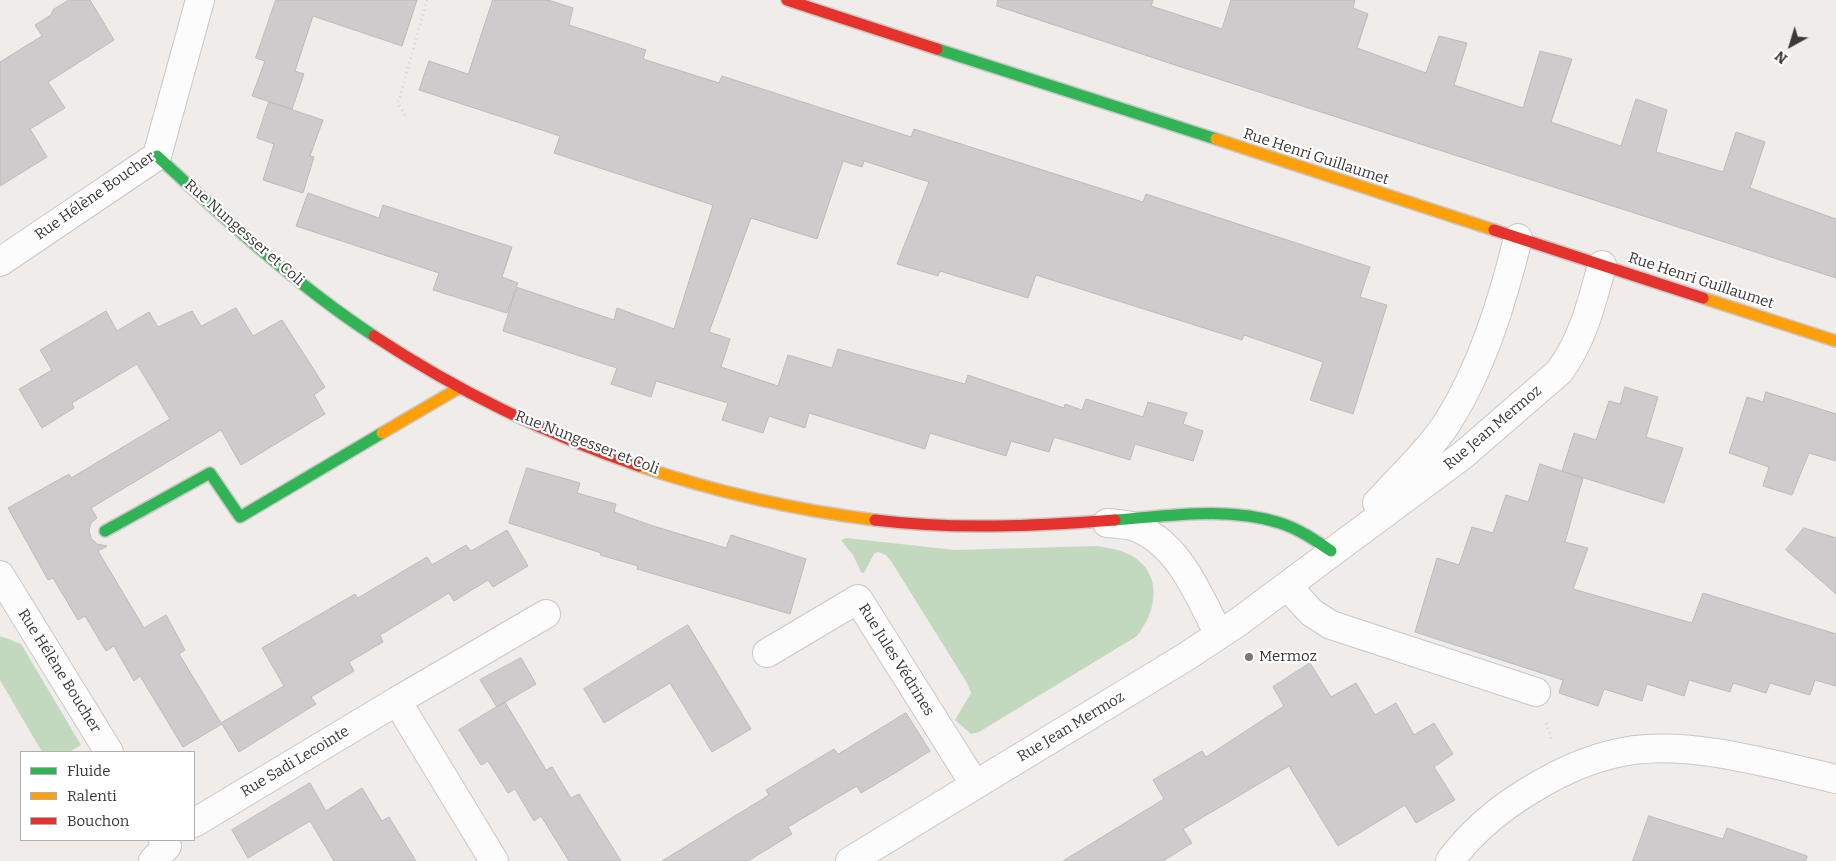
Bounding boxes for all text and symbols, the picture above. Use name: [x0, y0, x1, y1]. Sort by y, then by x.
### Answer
north arrow: [1766, 20, 1816, 70]
text: N: [1772, 47, 1791, 67]
street label: Rue Henri Guillaumet: [1241, 125, 1391, 189]
street label: Rue Hélène Boucher: [32, 148, 158, 244]
street label: Rue Nungesser et Coli: [180, 176, 308, 290]
street label: Rue Henri Guillaumet: [1626, 249, 1776, 313]
street label: Rue Jean Mermoz: [1441, 382, 1545, 474]
street label: Rue Nungesser et Coli: [513, 407, 661, 479]
street label: Rue Jules Védrines: [854, 601, 938, 719]
street label: Rue Hélène Boucher: [14, 606, 104, 736]
place label: Mermoz: [1259, 648, 1317, 666]
marker: Mermoz: [1243, 651, 1255, 663]
street label: Rue Jean Mermoz: [1014, 688, 1128, 766]
street label: Rue Sadi Lecointe: [238, 723, 352, 801]
legend: [20, 751, 195, 841]
text: Fluide: [67, 762, 110, 780]
text: Ralenti: [67, 787, 117, 805]
text: Bouchon: [67, 812, 129, 830]

